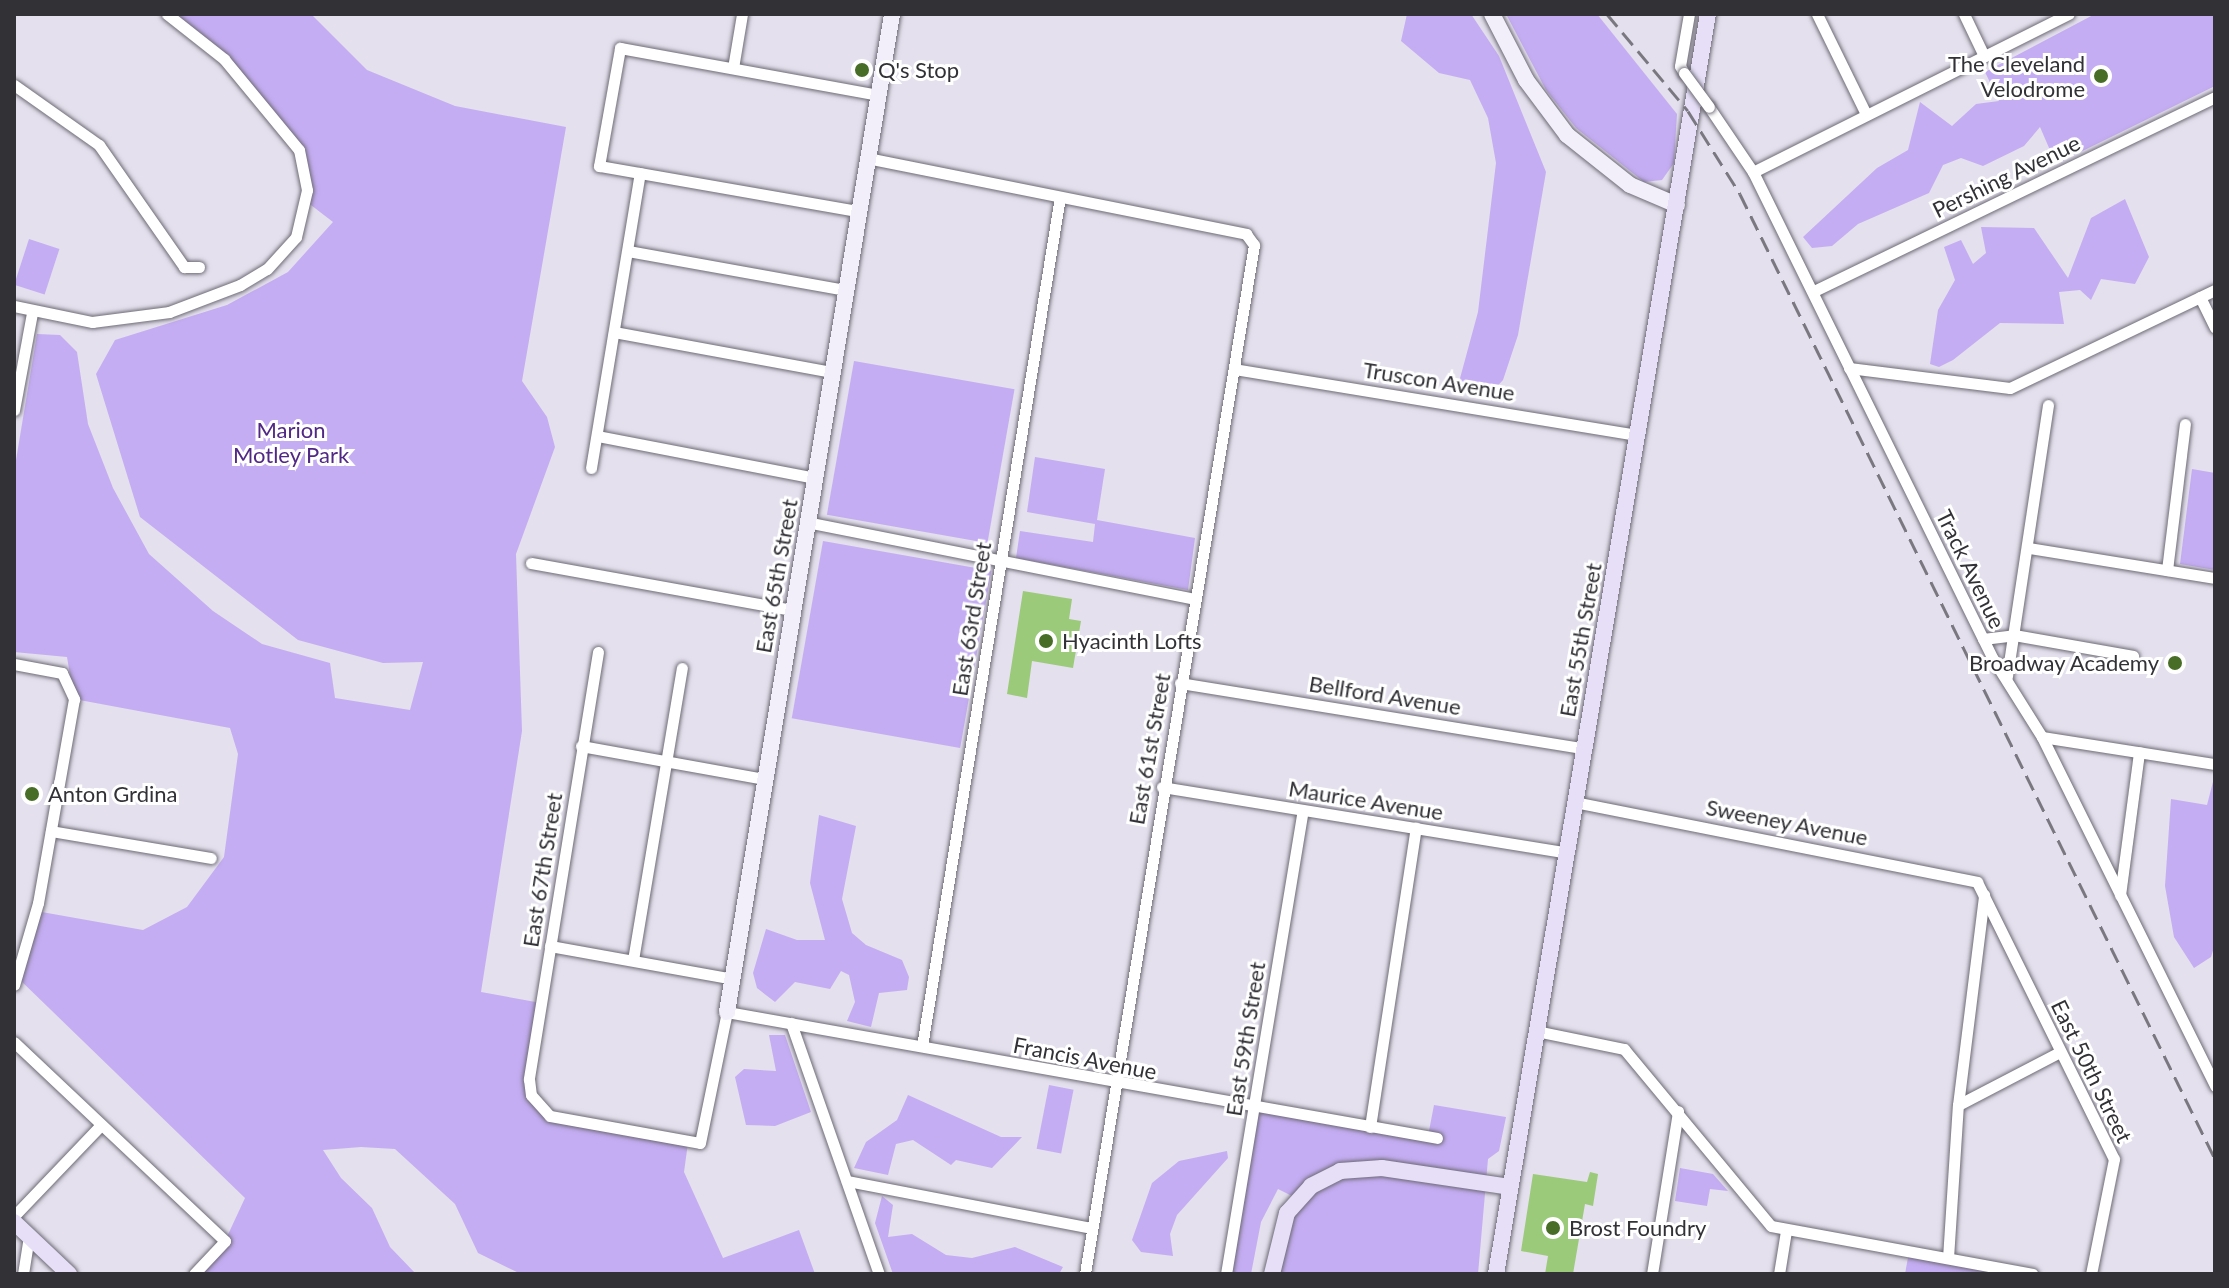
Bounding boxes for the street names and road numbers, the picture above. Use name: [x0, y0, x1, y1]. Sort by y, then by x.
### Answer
street label: Pershing Avenue: [1928, 129, 2084, 223]
street label: Truscon Avenue: [1361, 356, 1517, 406]
street label: East 65th Street: [749, 497, 803, 655]
street label: Track Avenue: [1931, 505, 2011, 633]
street label: East 63rd Street: [946, 540, 996, 698]
street label: East 55th Street: [1553, 561, 1607, 719]
street label: Bellford Avenue: [1307, 670, 1463, 720]
street label: East 61st Street: [1123, 671, 1175, 827]
street label: Maurice Avenue: [1286, 775, 1446, 825]
street label: East 67th Street: [517, 791, 567, 949]
street label: Sweeney Avenue: [1703, 793, 1871, 851]
street label: East 59th Street: [1220, 960, 1270, 1118]
street label: East 50th Street: [2046, 995, 2138, 1147]
street label: Francis Avenue: [1011, 1031, 1159, 1085]

